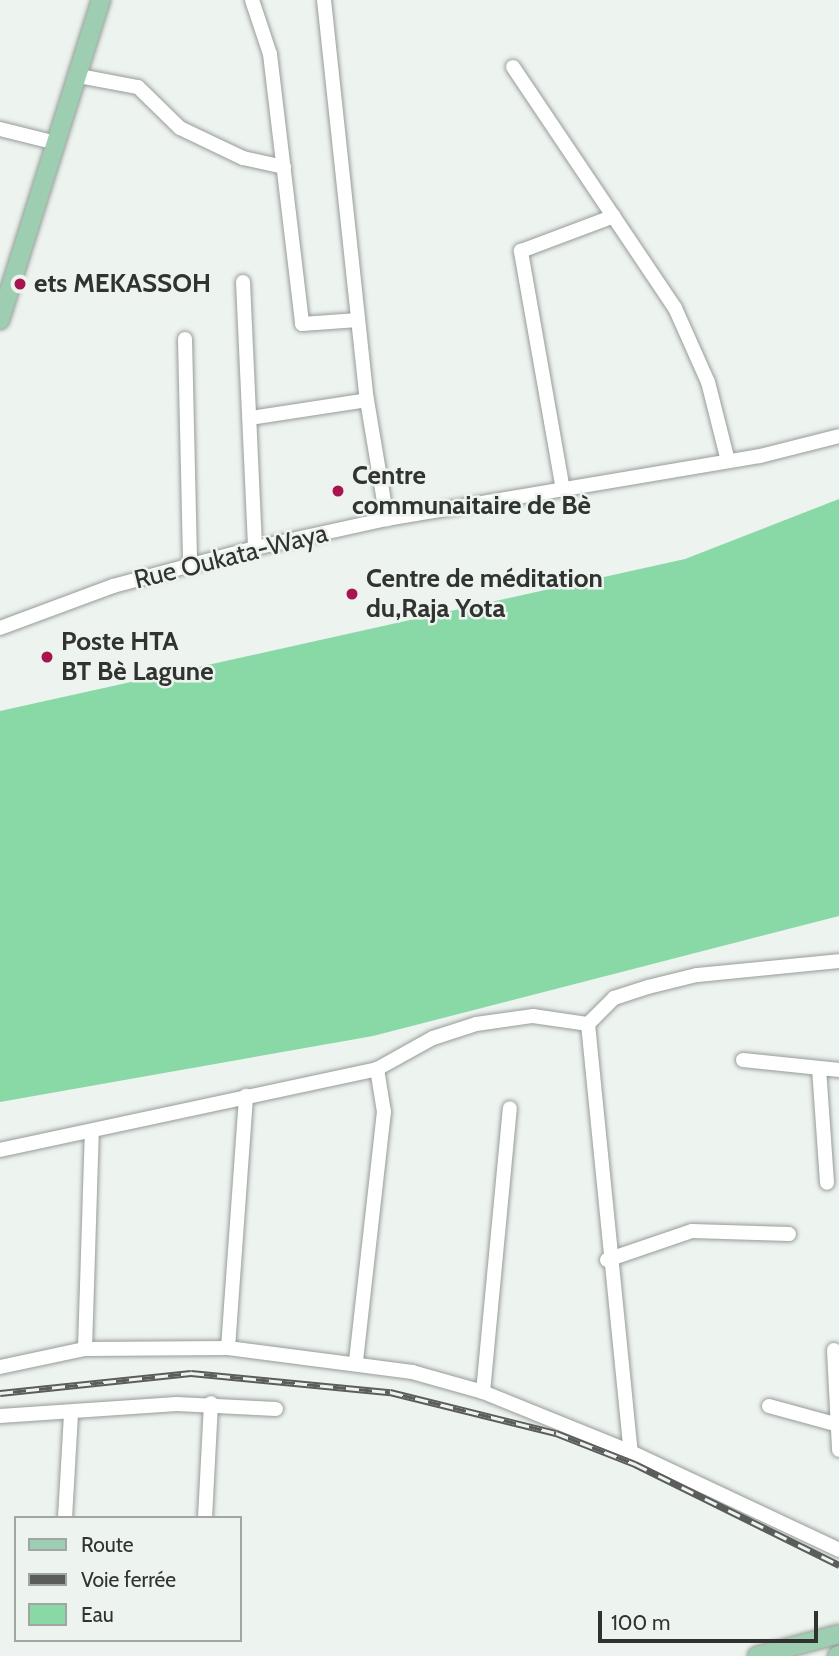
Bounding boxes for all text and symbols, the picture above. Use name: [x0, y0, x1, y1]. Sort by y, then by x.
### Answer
place label: ets MEKASSOH: [34, 268, 211, 300]
marker: ets MEKASSOH: [12, 276, 28, 292]
place label: Centre communaitaire de Bè: [352, 460, 591, 522]
marker: Centre communaitaire de Bè: [330, 483, 346, 499]
street label: Rue Oukata-Waya: [131, 518, 331, 596]
place label: Centre de méditation du,Raja Yota: [366, 563, 603, 624]
marker: Centre de méditation du,Raja Yota: [344, 586, 360, 602]
place label: Poste HTA BT Bè Lagune: [61, 626, 214, 688]
marker: Poste HTA BT Bè Lagune: [39, 649, 55, 665]
legend: [14, 1516, 242, 1642]
text: Route: [81, 1532, 134, 1557]
text: Voie ferrée: [81, 1567, 176, 1592]
scale bar: [601, 1596, 822, 1640]
text: Eau: [81, 1602, 114, 1627]
text: 100 m: [611, 1610, 670, 1635]

